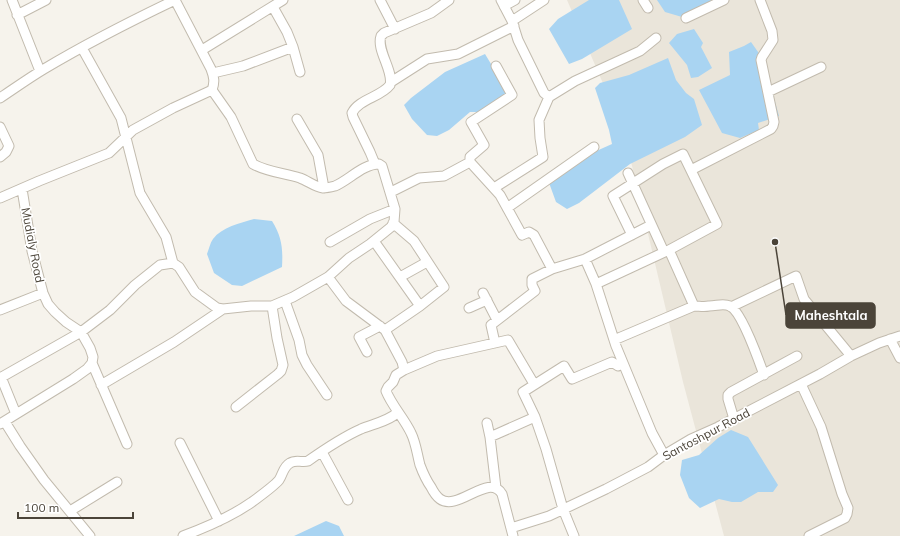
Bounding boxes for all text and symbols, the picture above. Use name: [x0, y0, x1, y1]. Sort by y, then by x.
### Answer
street label: Mudialy Road: [18, 206, 48, 284]
callout: Maheshtala: [786, 303, 875, 328]
text: Maheshtala: [794, 307, 868, 323]
street label: Santoshpur Road: [660, 405, 752, 463]
scale bar: [18, 494, 133, 520]
text: 100 m: [24, 500, 59, 515]

